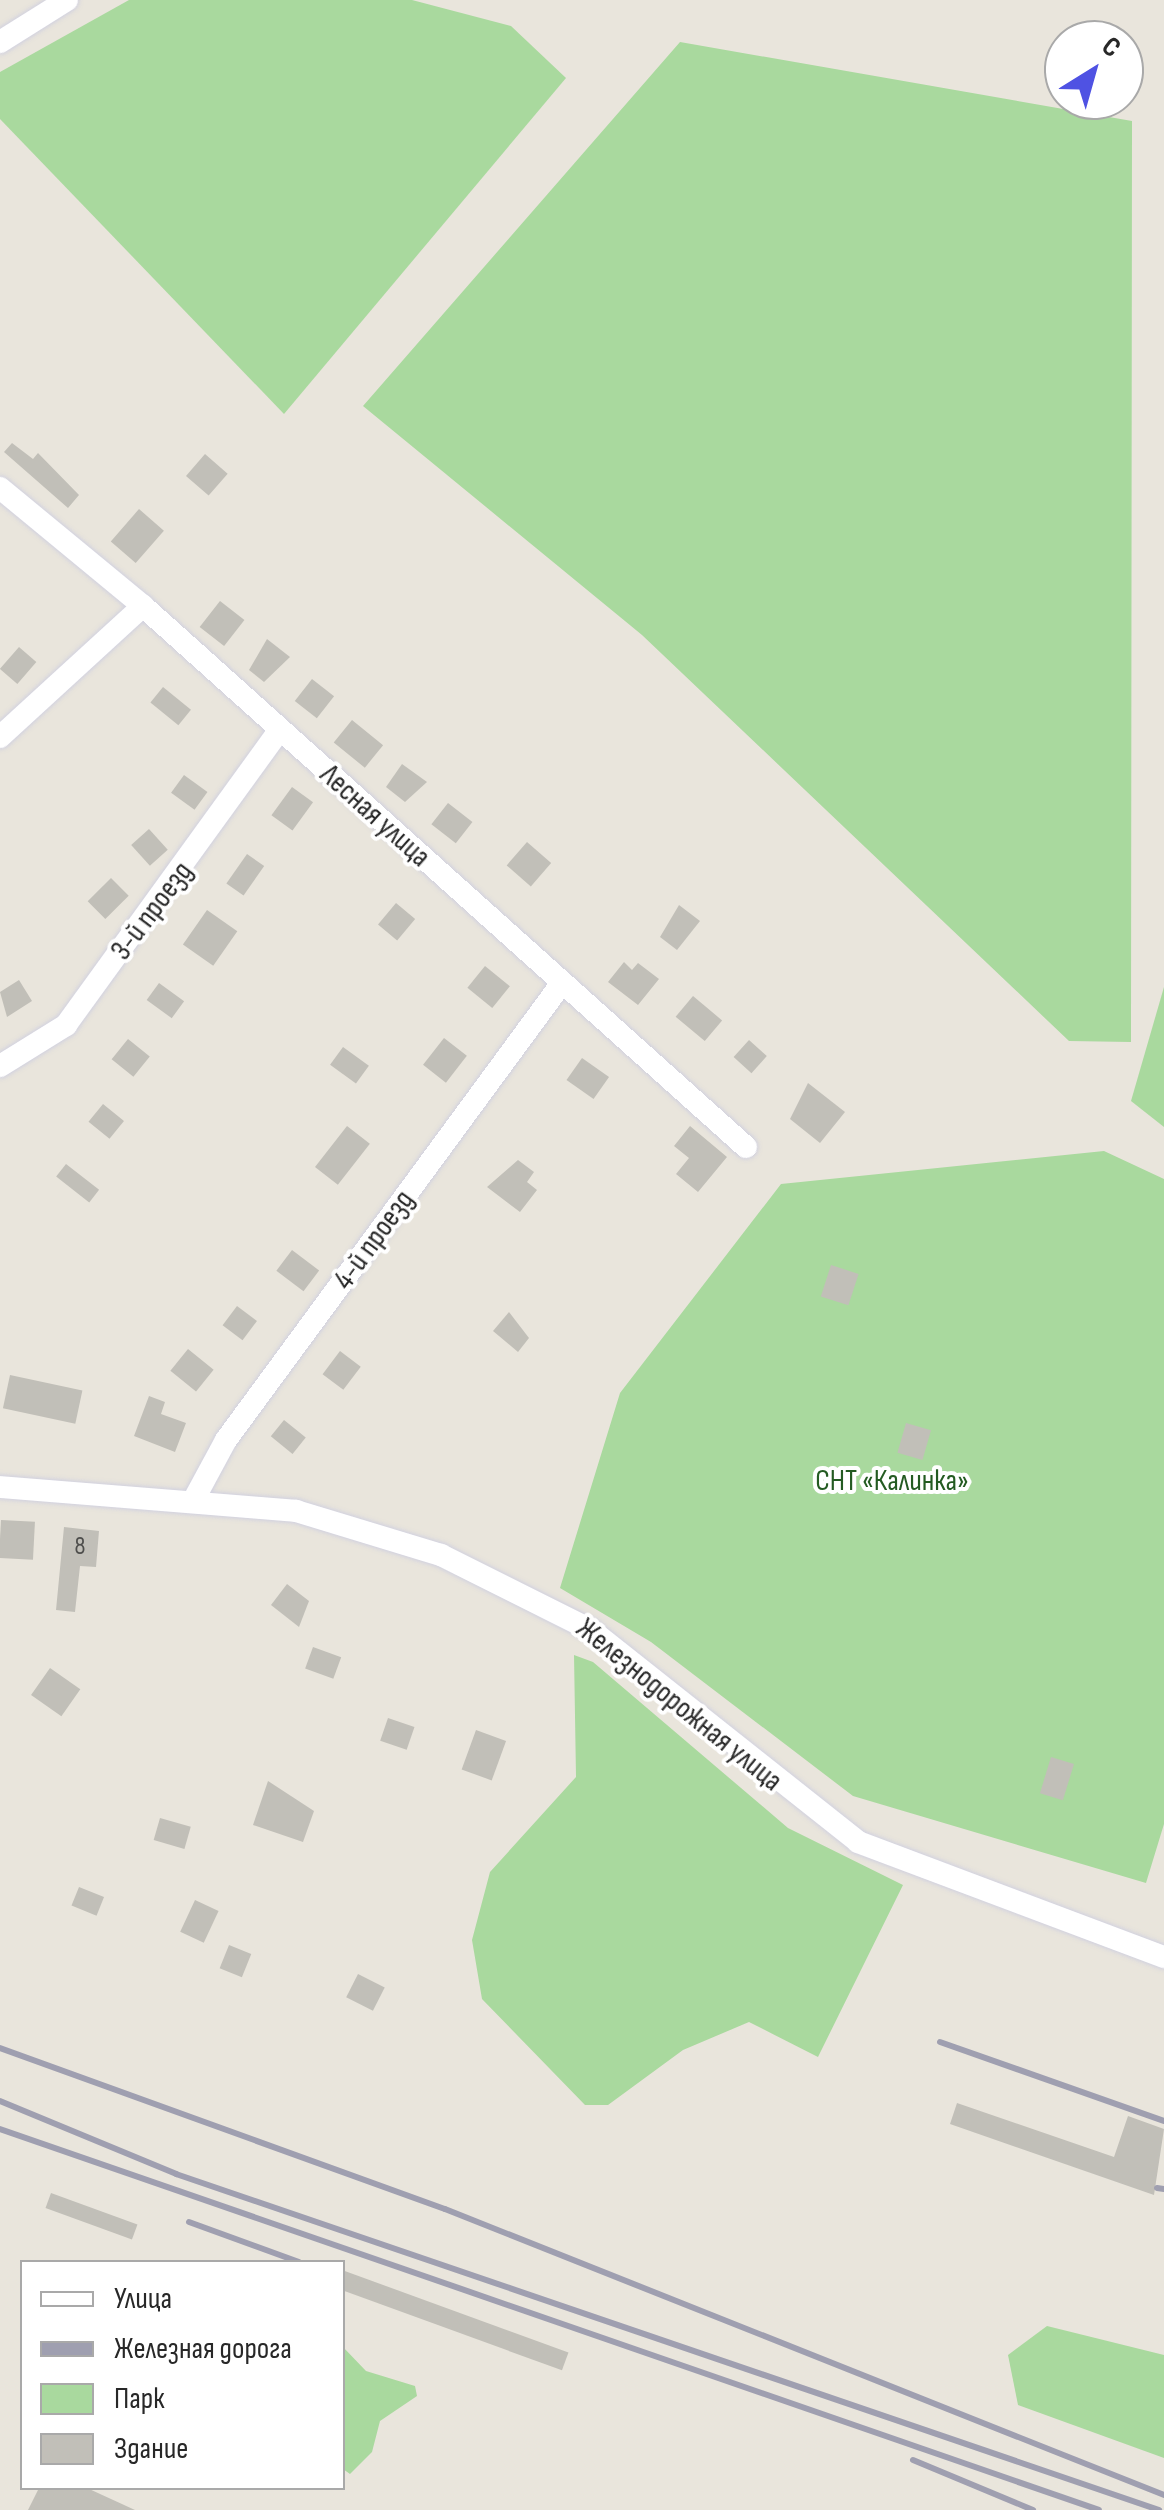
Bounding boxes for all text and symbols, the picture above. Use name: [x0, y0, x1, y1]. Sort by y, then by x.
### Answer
north arrow: [1044, 20, 1144, 120]
text: С: [1095, 30, 1127, 65]
street label: Лесная улица: [312, 757, 438, 875]
street label: 3-й проезд: [103, 855, 201, 967]
street label: 4-й проезд: [326, 1183, 422, 1297]
park label: СНТ «Калинка»: [815, 1463, 969, 1499]
house number: 8: [75, 1532, 85, 1562]
street label: Железнодорожная улица: [569, 1611, 789, 1799]
legend: [20, 2260, 345, 2490]
text: Улица: [114, 2281, 172, 2317]
text: Железная дорога: [114, 2331, 292, 2367]
text: Парк: [114, 2381, 165, 2417]
text: Здание: [114, 2431, 188, 2467]

